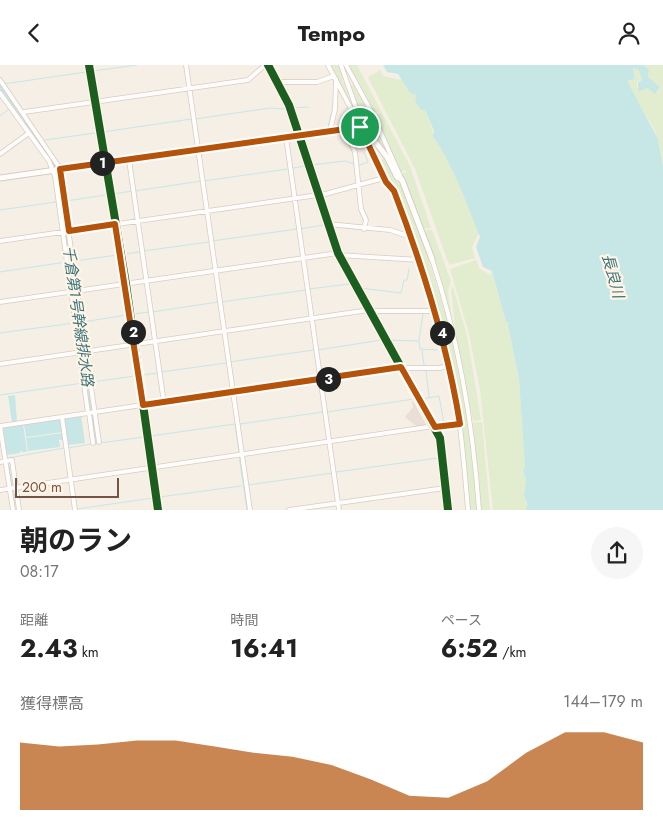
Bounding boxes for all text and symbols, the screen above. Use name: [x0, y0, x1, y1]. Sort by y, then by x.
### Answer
text: Tempo: [298, 17, 365, 49]
icon: back: [20, 19, 48, 47]
icon: person: [615, 19, 643, 47]
pin: [339, 106, 381, 148]
icon: arrive: [346, 113, 374, 141]
pin: 1: [90, 151, 114, 175]
text: 1: [99, 153, 106, 173]
water label: 千倉第1号幹線排水路: [57, 244, 99, 390]
water label: 長良川: [597, 251, 630, 303]
pin: 2: [120, 319, 146, 345]
pin: 4: [430, 321, 454, 345]
text: 2: [129, 322, 138, 342]
text: 4: [438, 323, 447, 343]
pin: 3: [316, 367, 340, 391]
text: 3: [324, 369, 333, 389]
scale bar: [15, 475, 119, 498]
text: 200 m: [22, 477, 62, 497]
text: 朝のラン: [20, 520, 132, 561]
button: share: [591, 527, 643, 579]
text: 08:17: [20, 560, 59, 583]
text: 距離: [20, 610, 48, 630]
text: 時間: [230, 610, 258, 630]
text: ペース: [441, 610, 482, 630]
text: 2.43: [20, 630, 77, 666]
text: 16:41: [230, 630, 298, 666]
text: 6:52: [441, 630, 498, 666]
text: km: [77, 642, 99, 662]
text: /km: [498, 642, 526, 662]
text: 144–179 m: [563, 690, 643, 713]
text: 獲得標高: [20, 692, 84, 715]

